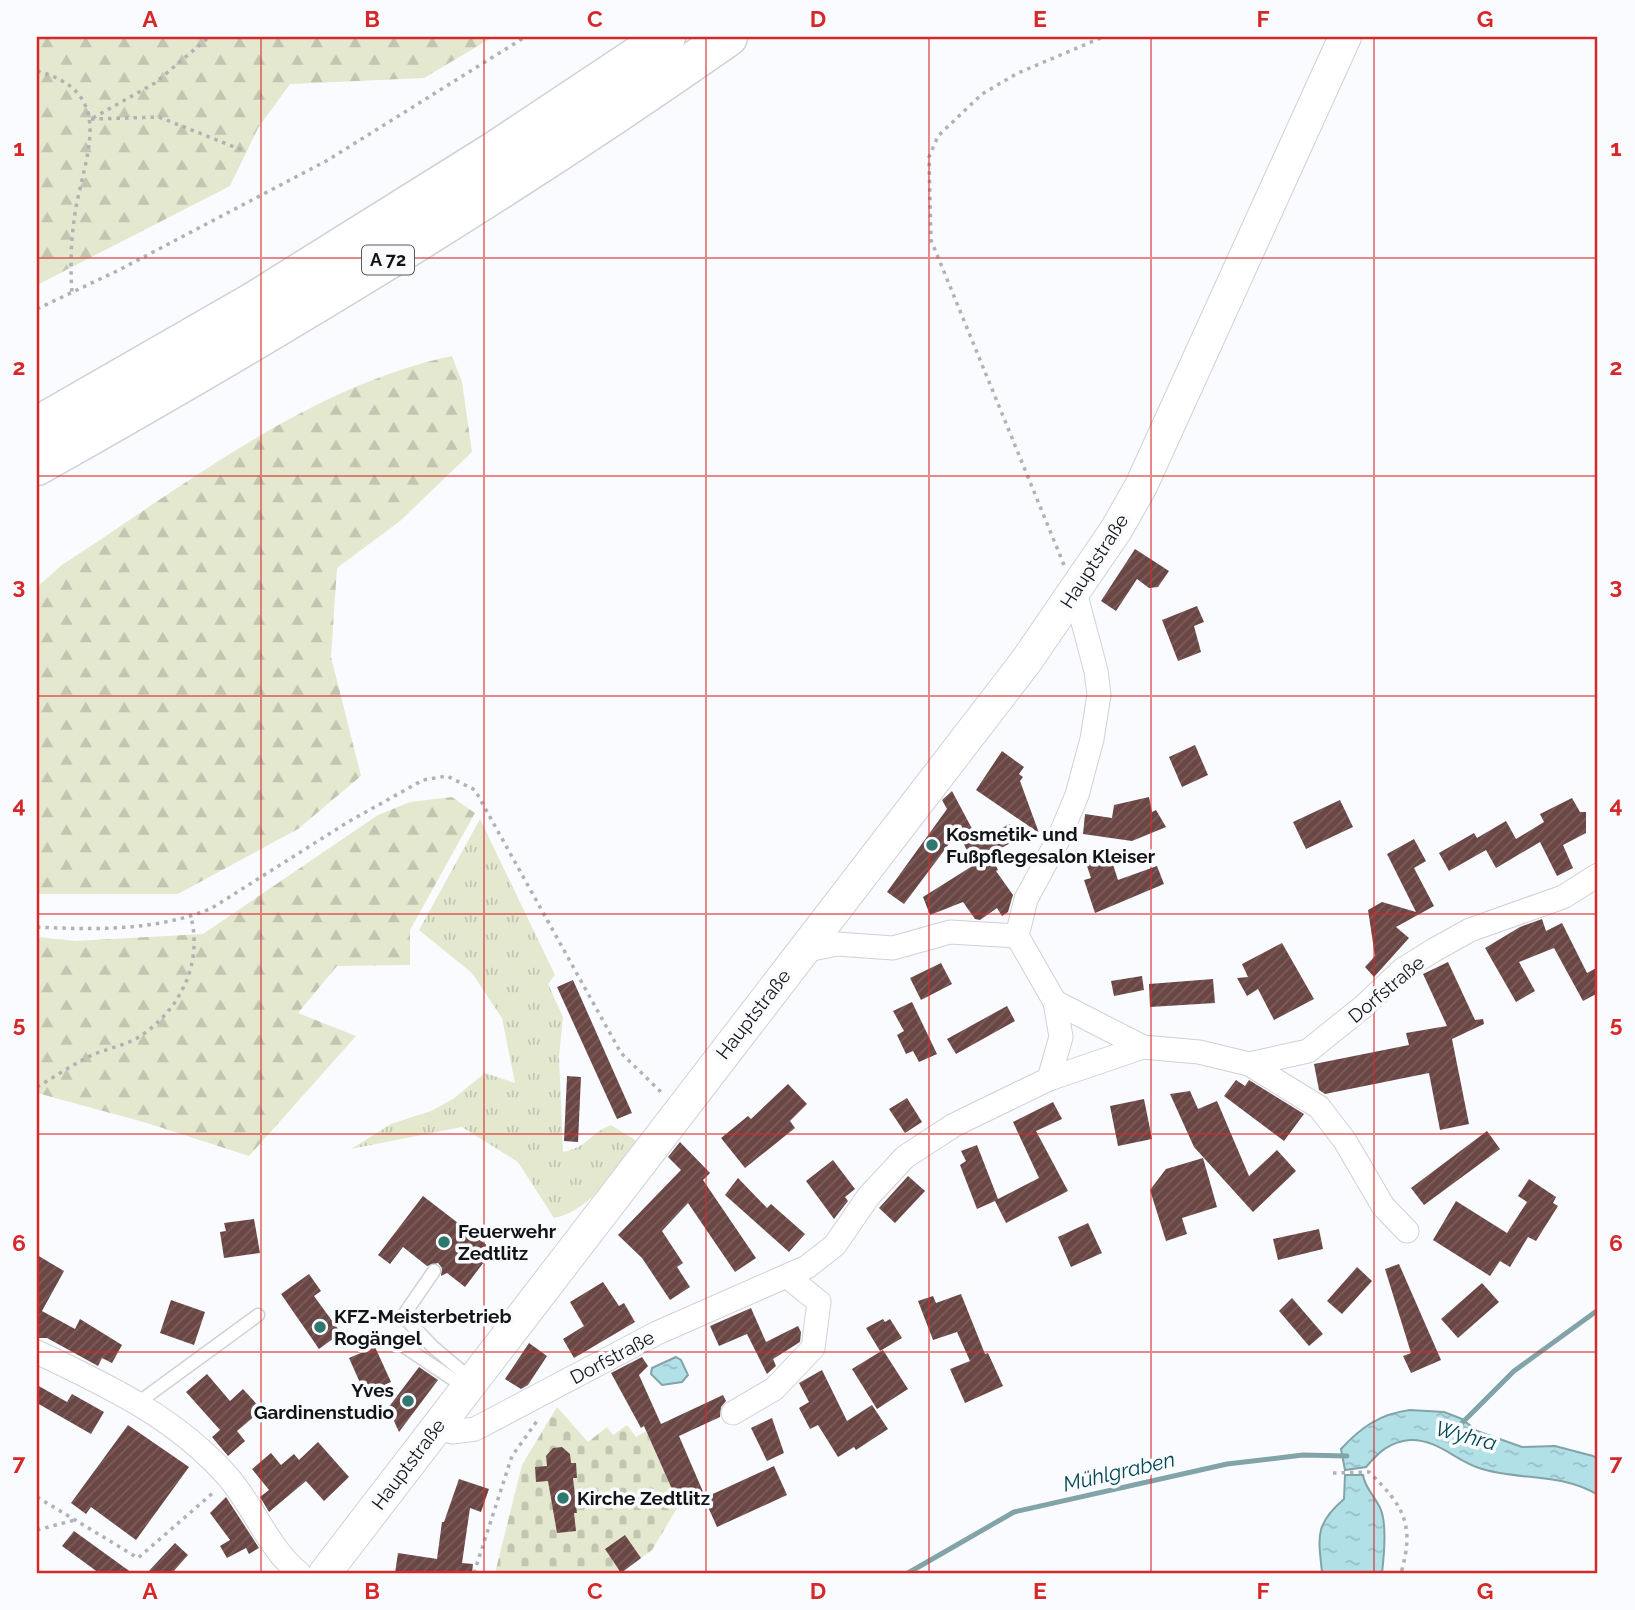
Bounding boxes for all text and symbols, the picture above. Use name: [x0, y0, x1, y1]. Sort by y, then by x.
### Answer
text: A: [142, 5, 158, 32]
text: B: [364, 5, 380, 32]
text: C: [587, 5, 603, 32]
text: D: [810, 5, 826, 32]
text: E: [1033, 5, 1047, 32]
text: F: [1256, 5, 1270, 32]
text: G: [1477, 5, 1493, 32]
text: 1: [13, 134, 25, 161]
text: 1: [1610, 134, 1622, 161]
road number: A 72: [362, 246, 414, 274]
text: 2: [13, 353, 25, 380]
text: 2: [1610, 353, 1622, 380]
street label: Hauptstraße: [1055, 510, 1133, 612]
text: 3: [13, 572, 25, 599]
text: 3: [1610, 572, 1622, 599]
text: 4: [12, 791, 26, 818]
text: 4: [1609, 791, 1623, 818]
place label: Kosmetik- und Fußpflegesalon Kleiser: [946, 823, 1156, 867]
marker: Kosmetik- und Fußpflegesalon Kleiser: [924, 837, 940, 853]
street label: Dorfstraße: [1344, 951, 1428, 1027]
street label: Hauptstraße: [711, 965, 795, 1063]
text: 5: [13, 1010, 26, 1037]
text: 5: [1610, 1010, 1623, 1037]
place label: Feuerwehr Zedtlitz: [458, 1220, 557, 1264]
text: 6: [12, 1229, 26, 1256]
text: 6: [1609, 1229, 1623, 1256]
marker: Feuerwehr Zedtlitz: [436, 1234, 452, 1250]
place label: KFZ-Meisterbetrieb Rogängel: [334, 1305, 511, 1349]
marker: KFZ-Meisterbetrieb Rogängel: [312, 1319, 328, 1335]
street label: Dorfstraße: [566, 1326, 658, 1388]
place label: Yves Gardinenstudio: [254, 1379, 394, 1423]
marker: Yves Gardinenstudio: [400, 1393, 416, 1409]
street label: Hauptstraße: [367, 1414, 449, 1514]
water label: Wyhra: [1433, 1415, 1499, 1456]
water label: Mühlgraben: [1060, 1446, 1177, 1497]
text: 7: [13, 1448, 26, 1475]
text: 7: [1610, 1448, 1623, 1475]
place label: Kirche Zedtlitz: [577, 1487, 710, 1509]
marker: Kirche Zedtlitz: [555, 1490, 571, 1506]
text: A: [142, 1577, 158, 1604]
text: B: [364, 1577, 380, 1604]
text: C: [587, 1577, 603, 1604]
text: D: [810, 1577, 826, 1604]
text: E: [1033, 1577, 1047, 1604]
text: F: [1256, 1577, 1270, 1604]
text: G: [1477, 1577, 1493, 1604]

